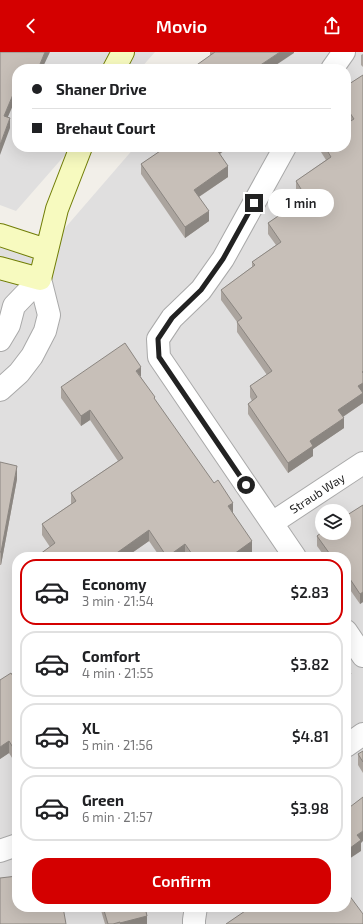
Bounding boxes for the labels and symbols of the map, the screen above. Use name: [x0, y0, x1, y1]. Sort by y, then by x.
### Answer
callout: 1 min: [268, 189, 334, 217]
route end: [245, 194, 263, 212]
street label: Straub Way: [287, 470, 348, 516]
route start: [237, 476, 255, 494]

